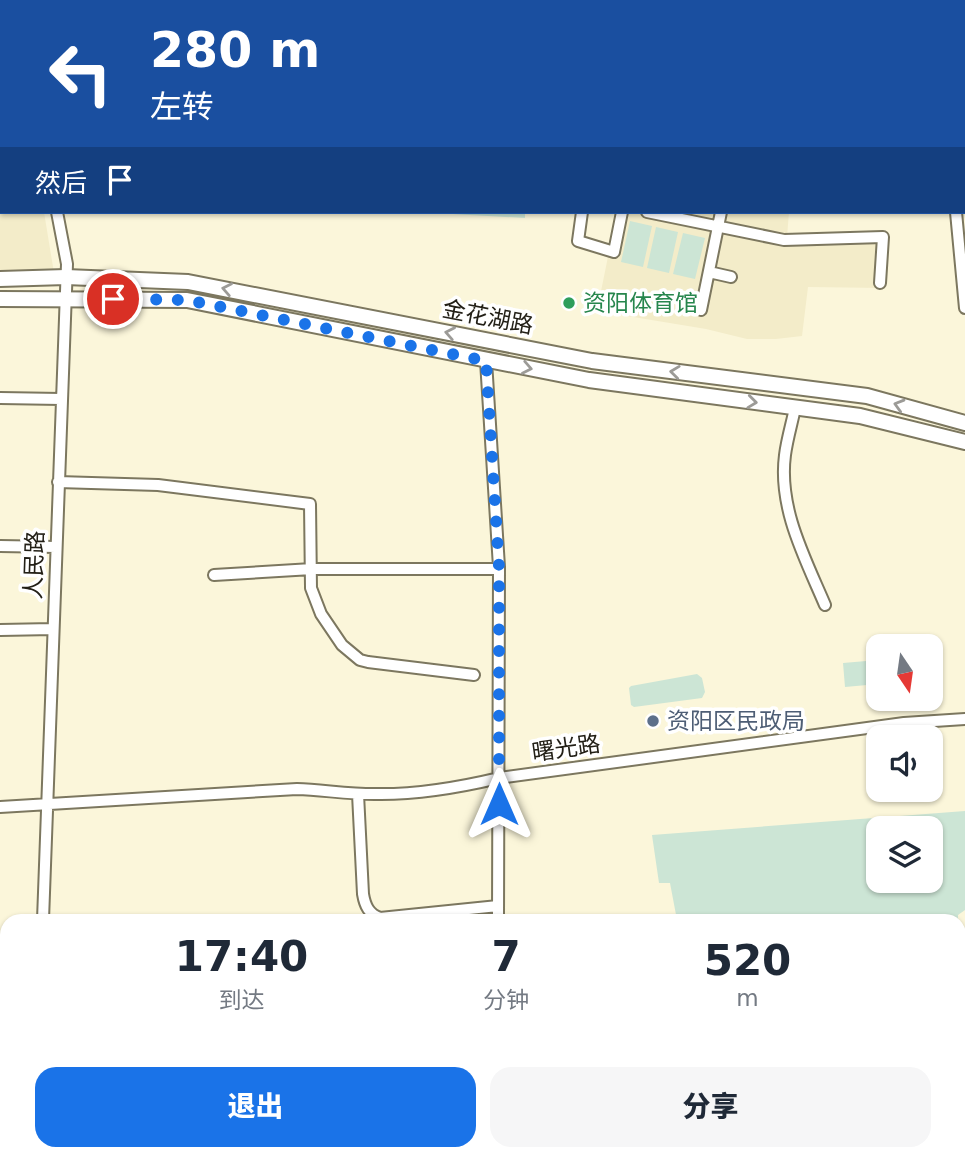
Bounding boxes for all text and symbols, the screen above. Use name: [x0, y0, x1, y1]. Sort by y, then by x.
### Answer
text: 280 m: [150, 22, 320, 79]
icon: left: [35, 28, 126, 119]
text: 左转: [150, 88, 214, 126]
icon: arrive: [101, 161, 139, 199]
text: 然后: [35, 168, 87, 198]
pin: [83, 269, 143, 329]
icon: arrive: [94, 280, 132, 318]
one-way arrow: [221, 283, 233, 298]
place label: 资阳体育馆: [583, 290, 698, 316]
street label: 金花湖路: [440, 295, 536, 339]
marker: 资阳体育馆: [561, 295, 577, 311]
one-way arrow: [444, 327, 456, 342]
one-way arrow: [521, 360, 533, 375]
one-way arrow: [669, 364, 680, 379]
one-way arrow: [746, 394, 758, 409]
one-way arrow: [893, 399, 905, 413]
street label: 人民路: [20, 530, 48, 600]
north arrow: [866, 634, 943, 710]
map controls: [866, 634, 943, 893]
place label: 资阳区民政局: [667, 708, 805, 734]
marker: 资阳区民政局: [645, 713, 661, 729]
button: sound: [866, 725, 943, 802]
street label: 曙光路: [530, 730, 602, 766]
position arrow: [462, 767, 536, 841]
button: layers: [866, 816, 943, 893]
text: 17:40: [175, 932, 308, 981]
text: 7: [491, 932, 521, 981]
text: 520: [704, 936, 791, 985]
text: m: [736, 985, 759, 1011]
text: 到达: [219, 987, 265, 1013]
text: 分钟: [483, 987, 529, 1013]
button: 退出: [35, 1067, 476, 1147]
button: 分享: [490, 1067, 931, 1147]

